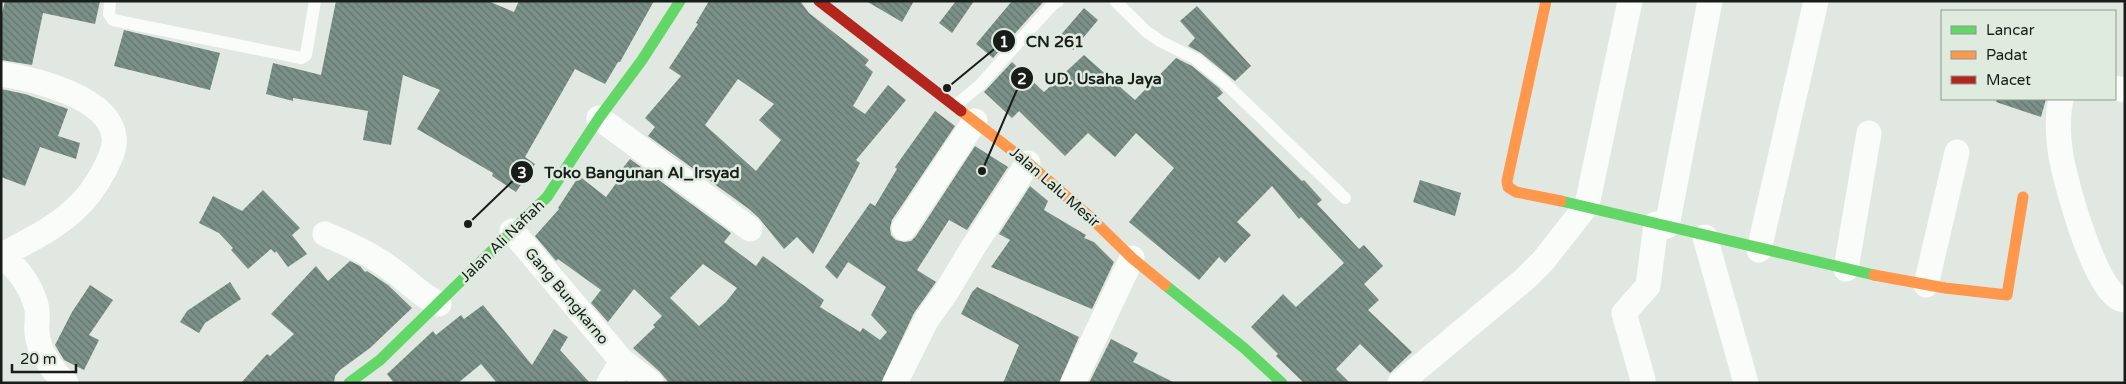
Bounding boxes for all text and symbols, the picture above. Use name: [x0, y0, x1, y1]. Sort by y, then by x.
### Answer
legend: [1941, 10, 2116, 100]
text: Lancar: [1986, 21, 2035, 39]
callout: CN 261: [991, 26, 1094, 57]
text: CN 261: [1026, 32, 1084, 52]
text: 1: [999, 33, 1009, 51]
text: Padat: [1986, 46, 2028, 64]
callout: UD. Usaha Jaya: [1010, 63, 1172, 94]
text: UD. Usaha Jaya: [1044, 69, 1162, 89]
text: 2: [1017, 70, 1027, 88]
text: Macet: [1986, 71, 2031, 89]
street label: Jalan Lalu Mesir: [1006, 143, 1104, 231]
callout: Toko Bangunan Al_Irsyad: [510, 157, 750, 188]
text: Toko Bangunan Al_Irsyad: [543, 163, 740, 183]
text: 3: [517, 164, 527, 182]
street label: Jalan Ali Nafiah: [456, 196, 548, 286]
street label: Gang Bungkarno: [521, 244, 613, 348]
scale bar: [12, 342, 76, 374]
text: 20 m: [20, 350, 57, 368]

